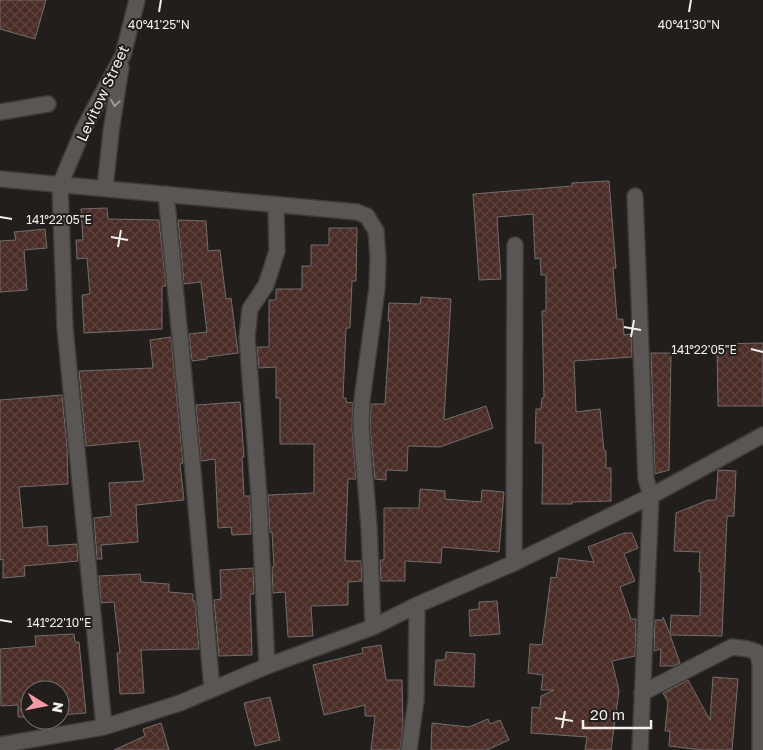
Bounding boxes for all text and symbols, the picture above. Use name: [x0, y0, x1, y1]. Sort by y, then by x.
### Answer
text: 40°41'25"N: [128, 17, 190, 32]
text: 40°41'30"N: [658, 17, 720, 32]
street label: Levitow Street: [72, 42, 132, 144]
one-way arrow: [111, 99, 121, 108]
text: 141°22'05"E: [26, 212, 92, 227]
text: 141°22'05"E: [671, 342, 737, 357]
text: 141°22'10"E: [27, 615, 91, 630]
north arrow: [20, 680, 70, 730]
scale bar: [583, 698, 650, 730]
text: N: [49, 701, 68, 714]
text: 20 m: [590, 705, 625, 723]

